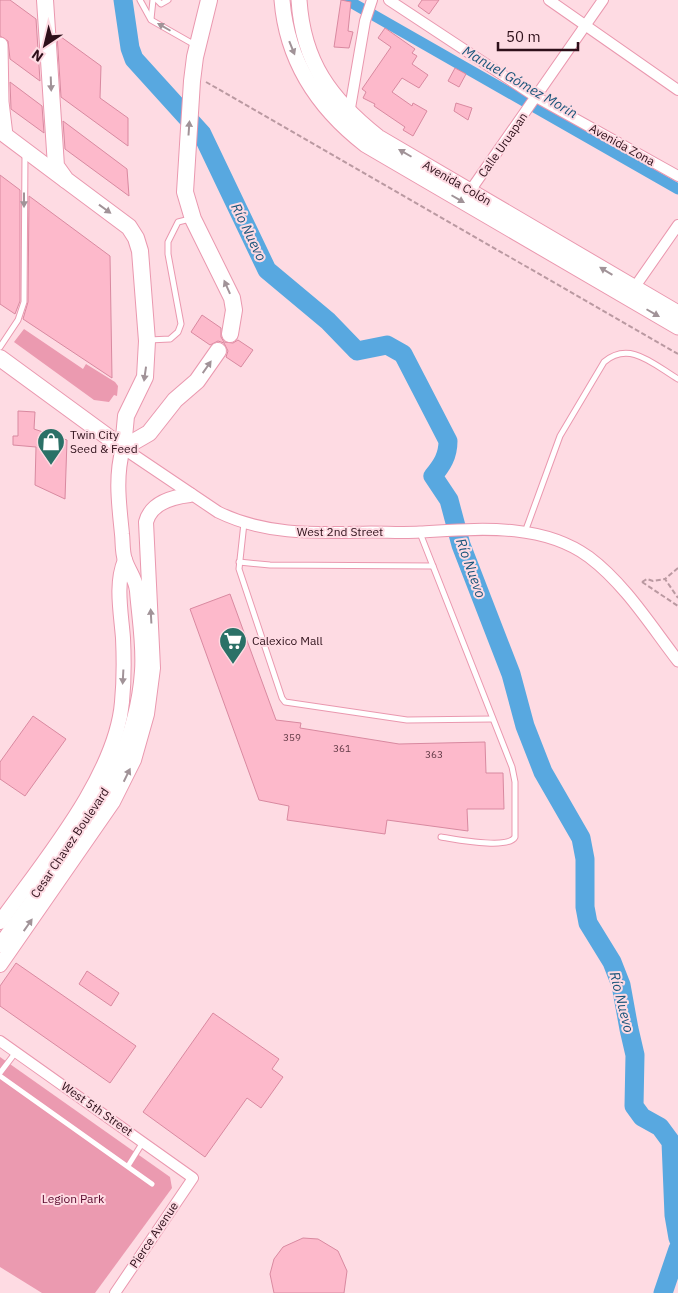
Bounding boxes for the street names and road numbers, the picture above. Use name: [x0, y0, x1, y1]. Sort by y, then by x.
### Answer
street label: Calle Uruapan: [475, 109, 530, 180]
street label: Avenida Zona: [587, 120, 658, 169]
street label: Avenida Colón: [420, 157, 494, 208]
street label: West 2nd Street: [297, 524, 383, 539]
street label: Cesar Chavez Boulevard: [27, 785, 112, 901]
street label: West 5th Street: [59, 1078, 136, 1139]
street label: Pierce Avenue: [126, 1198, 181, 1271]

